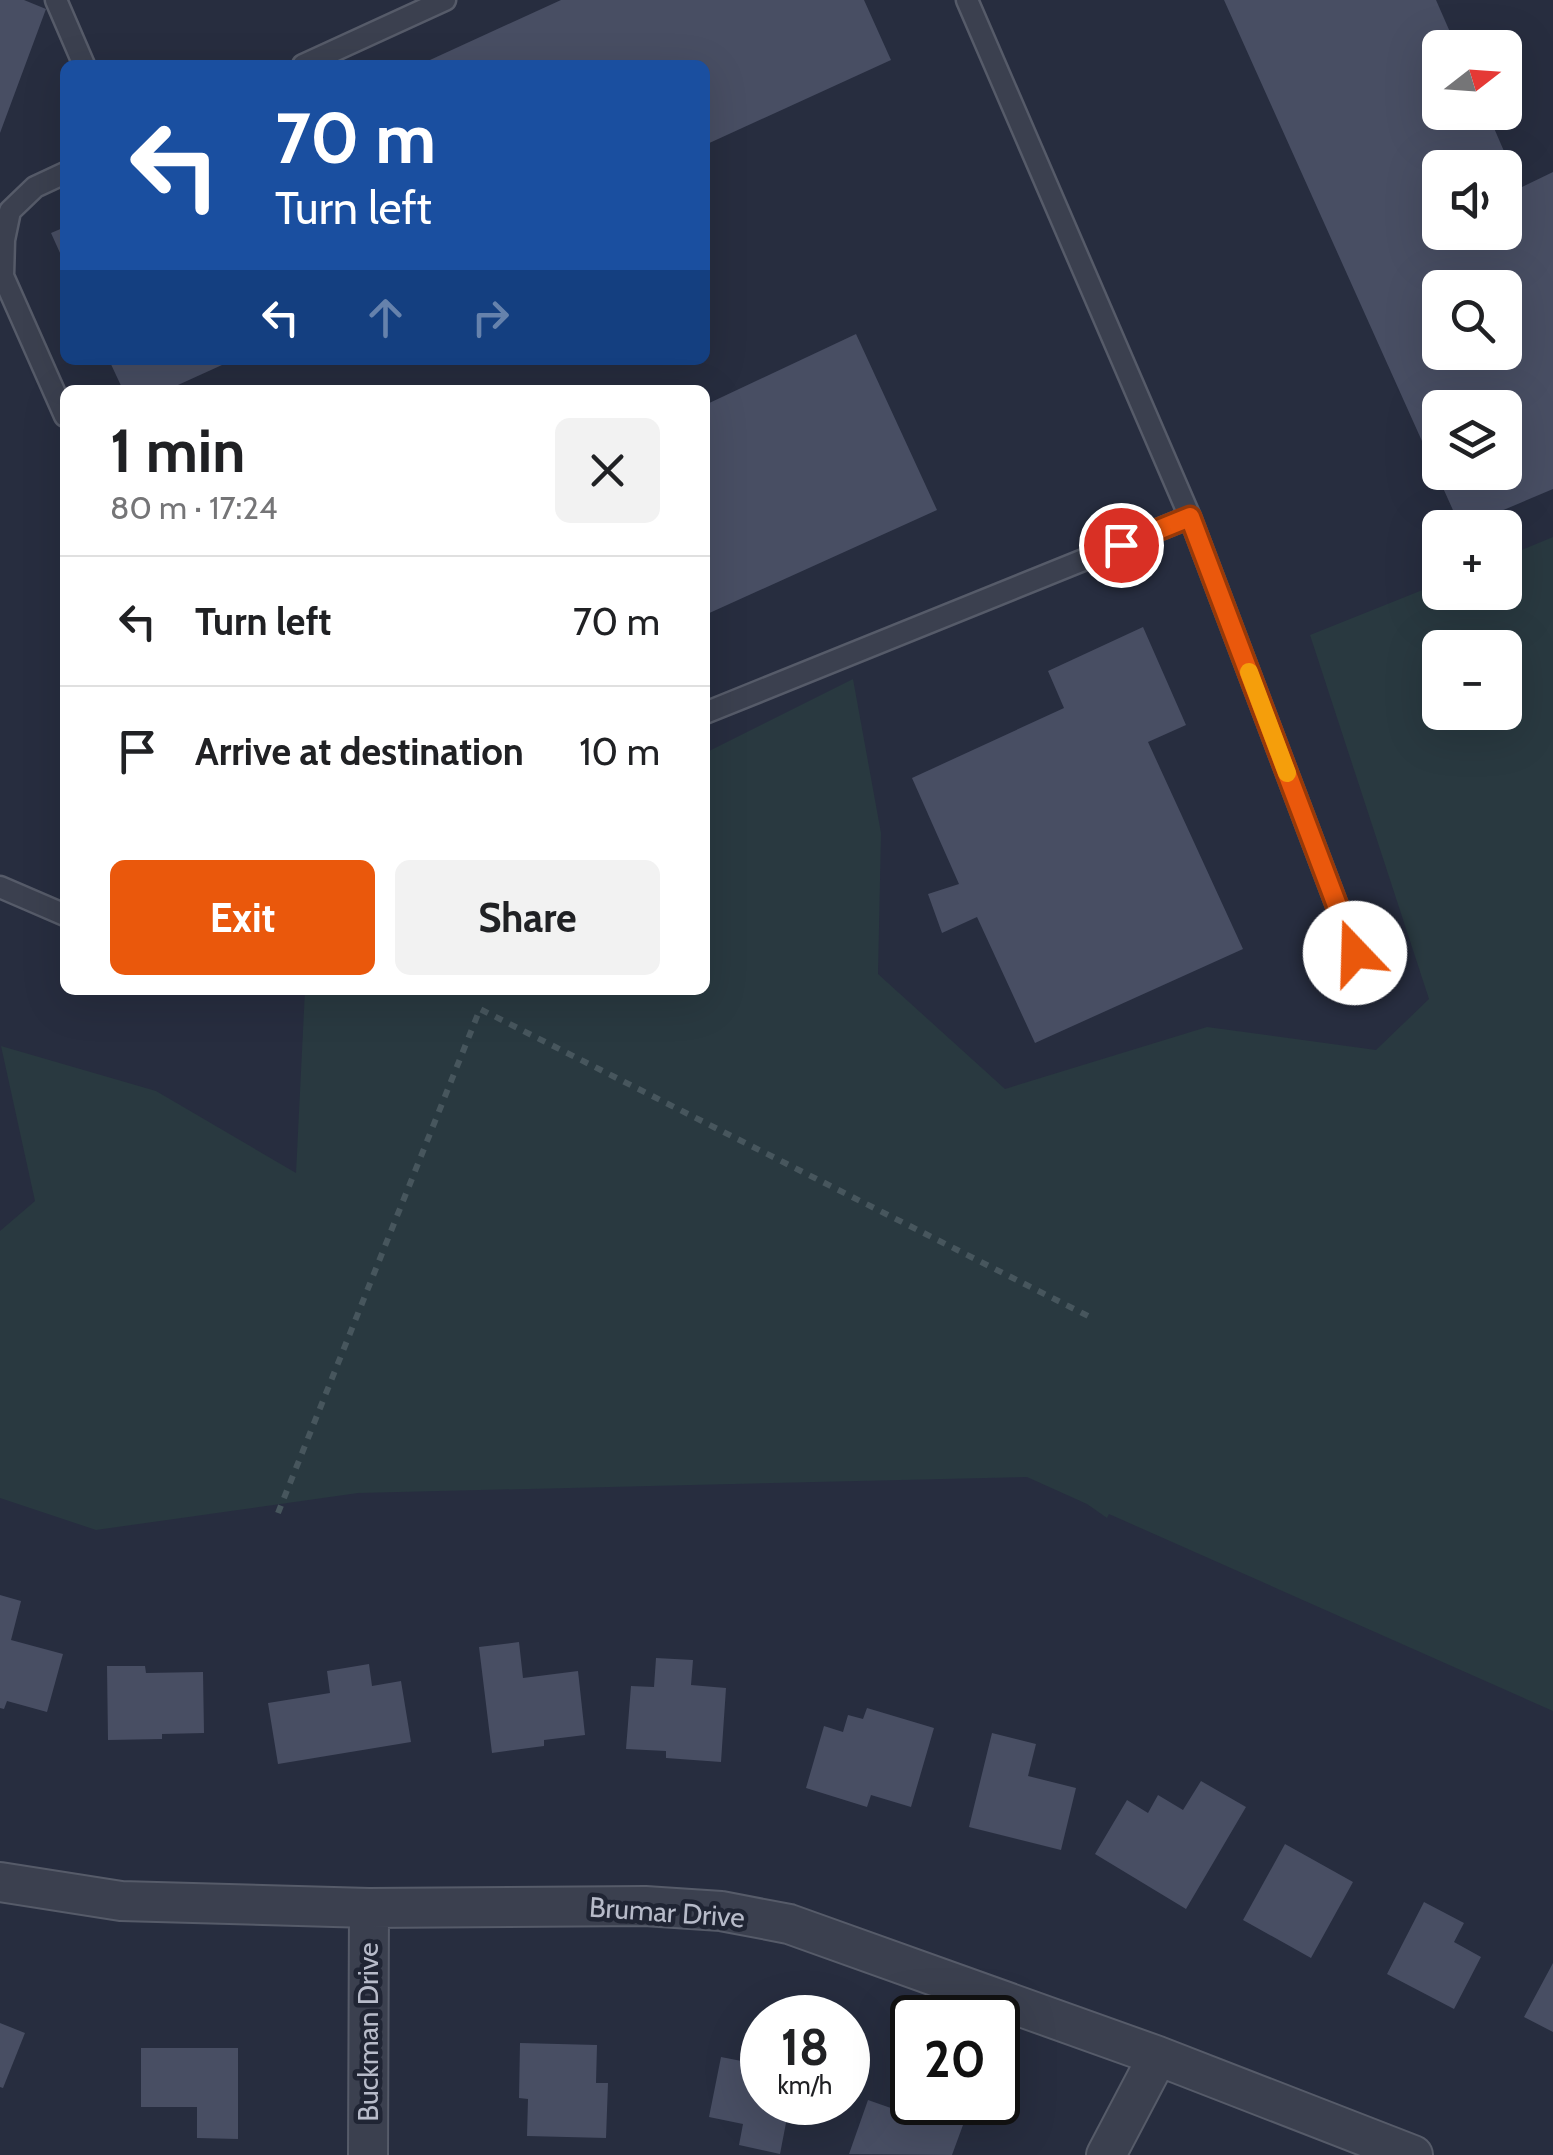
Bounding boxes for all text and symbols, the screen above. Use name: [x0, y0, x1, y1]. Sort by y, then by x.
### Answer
north arrow: [1422, 30, 1522, 130]
map controls: [1422, 30, 1522, 730]
text: 70 m: [275, 95, 436, 181]
icon: left: [110, 100, 240, 230]
button: sound: [1422, 150, 1522, 250]
text: Turn left: [275, 181, 432, 235]
button: search: [1422, 270, 1522, 370]
icon: left: [253, 290, 308, 345]
icon: ahead: [358, 290, 413, 345]
icon: right: [463, 290, 518, 345]
button: layers: [1422, 390, 1522, 490]
text: 1 min: [110, 414, 245, 487]
button: close: [555, 418, 660, 523]
text: 80 m · 17:24: [110, 488, 277, 527]
pin: [1079, 503, 1164, 588]
button: +: [1422, 510, 1522, 610]
icon: arrive: [1094, 518, 1149, 573]
icon: left: [110, 594, 165, 649]
text: Turn left: [195, 598, 331, 645]
text: 70 m: [573, 598, 660, 645]
button: −: [1422, 630, 1522, 730]
icon: arrive: [110, 724, 165, 779]
text: Arrive at destination: [195, 728, 524, 775]
text: 10 m: [579, 728, 660, 775]
button: Exit: [110, 860, 375, 975]
button: Share: [395, 860, 660, 975]
position arrow: [1303, 901, 1407, 1005]
street label: Brumar Drive: [588, 1890, 746, 1934]
street label: Buckman Drive: [351, 1942, 385, 2122]
speed limit sign: 20: [890, 1995, 1020, 2125]
text: 18: [781, 2017, 829, 2078]
text: km/h: [778, 2070, 832, 2100]

